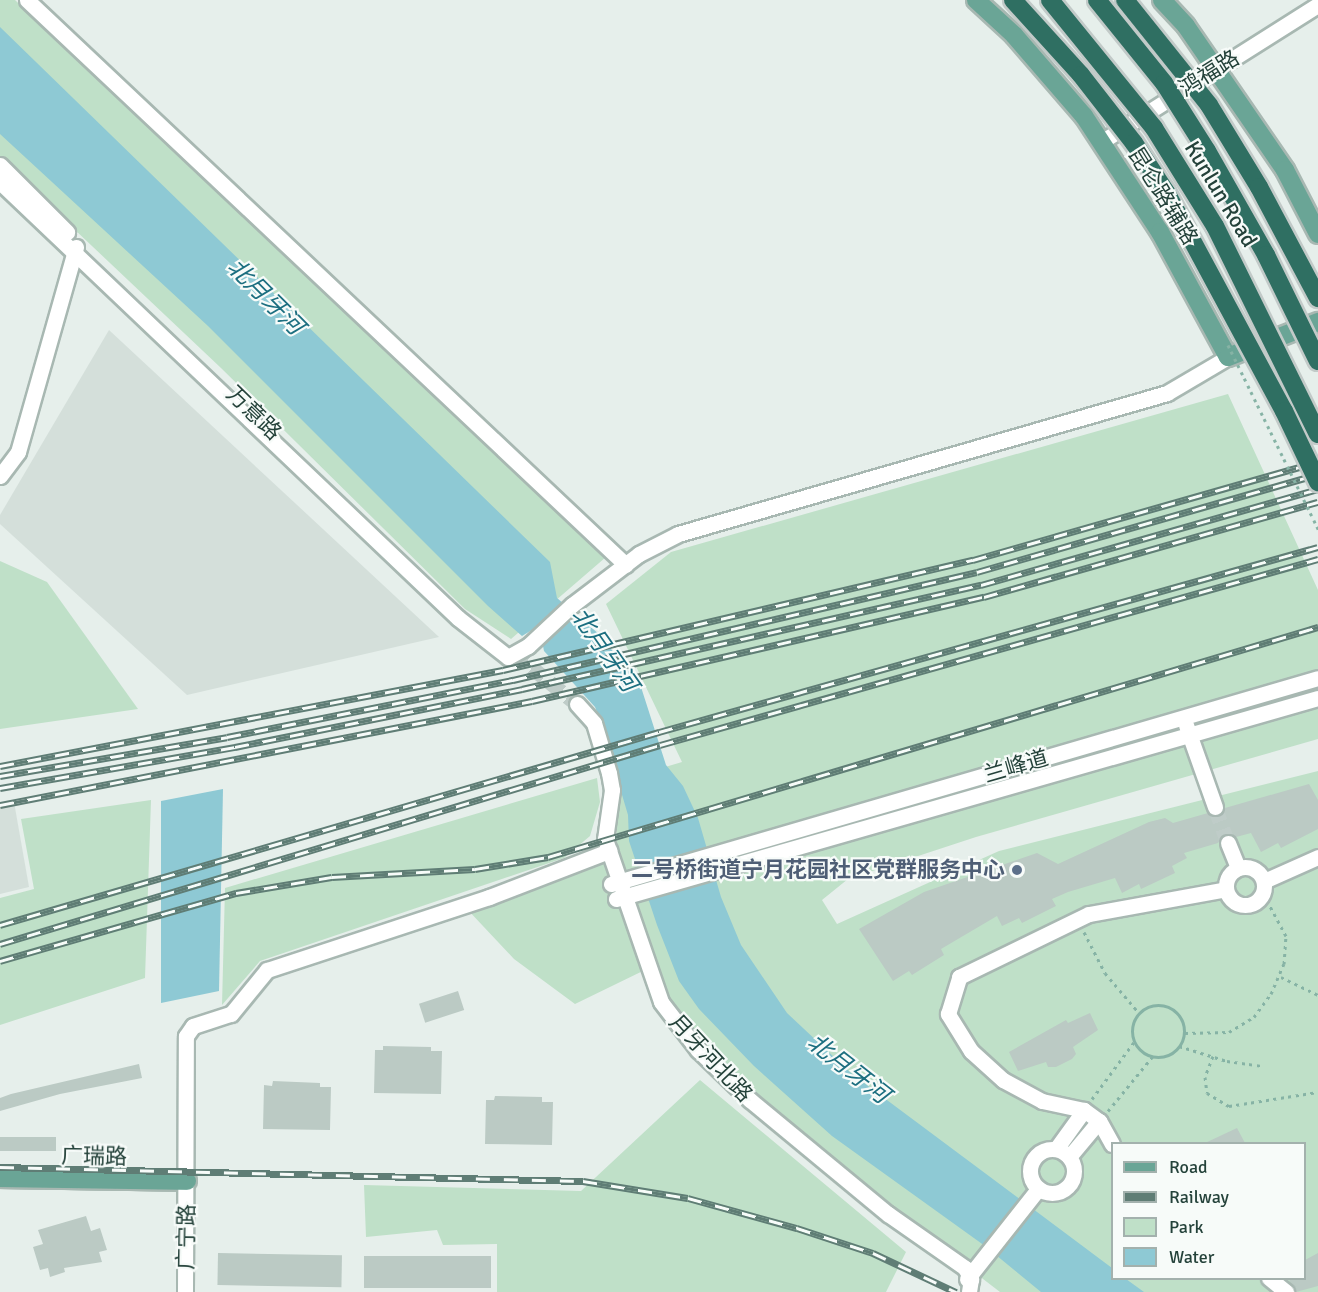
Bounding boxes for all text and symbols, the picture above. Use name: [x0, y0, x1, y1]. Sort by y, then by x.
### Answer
street label: 鸿福路: [1174, 44, 1244, 102]
street label: Kunlun Road: [1179, 136, 1263, 252]
street label: 昆仑路辅路: [1123, 142, 1203, 250]
water label: 北月牙河: [221, 253, 309, 341]
street label: 万意路: [221, 381, 287, 445]
water label: 北月牙河: [565, 602, 643, 698]
street label: 兰峰道: [981, 744, 1051, 788]
place label: 二号桥街道宁月花园社区党群服务中心: [631, 857, 1005, 883]
marker: 二号桥街道宁月花园社区党群服务中心: [1010, 863, 1024, 877]
street label: 月牙河北路: [664, 1009, 758, 1107]
water label: 北月牙河: [801, 1028, 895, 1110]
street label: 广瑞路: [61, 1142, 127, 1170]
legend: [1111, 1142, 1306, 1280]
text: Road: [1169, 1156, 1208, 1178]
text: Railway: [1169, 1186, 1229, 1208]
street label: 广宁路: [172, 1204, 200, 1270]
text: Park: [1169, 1216, 1204, 1238]
text: Water: [1169, 1246, 1214, 1268]

